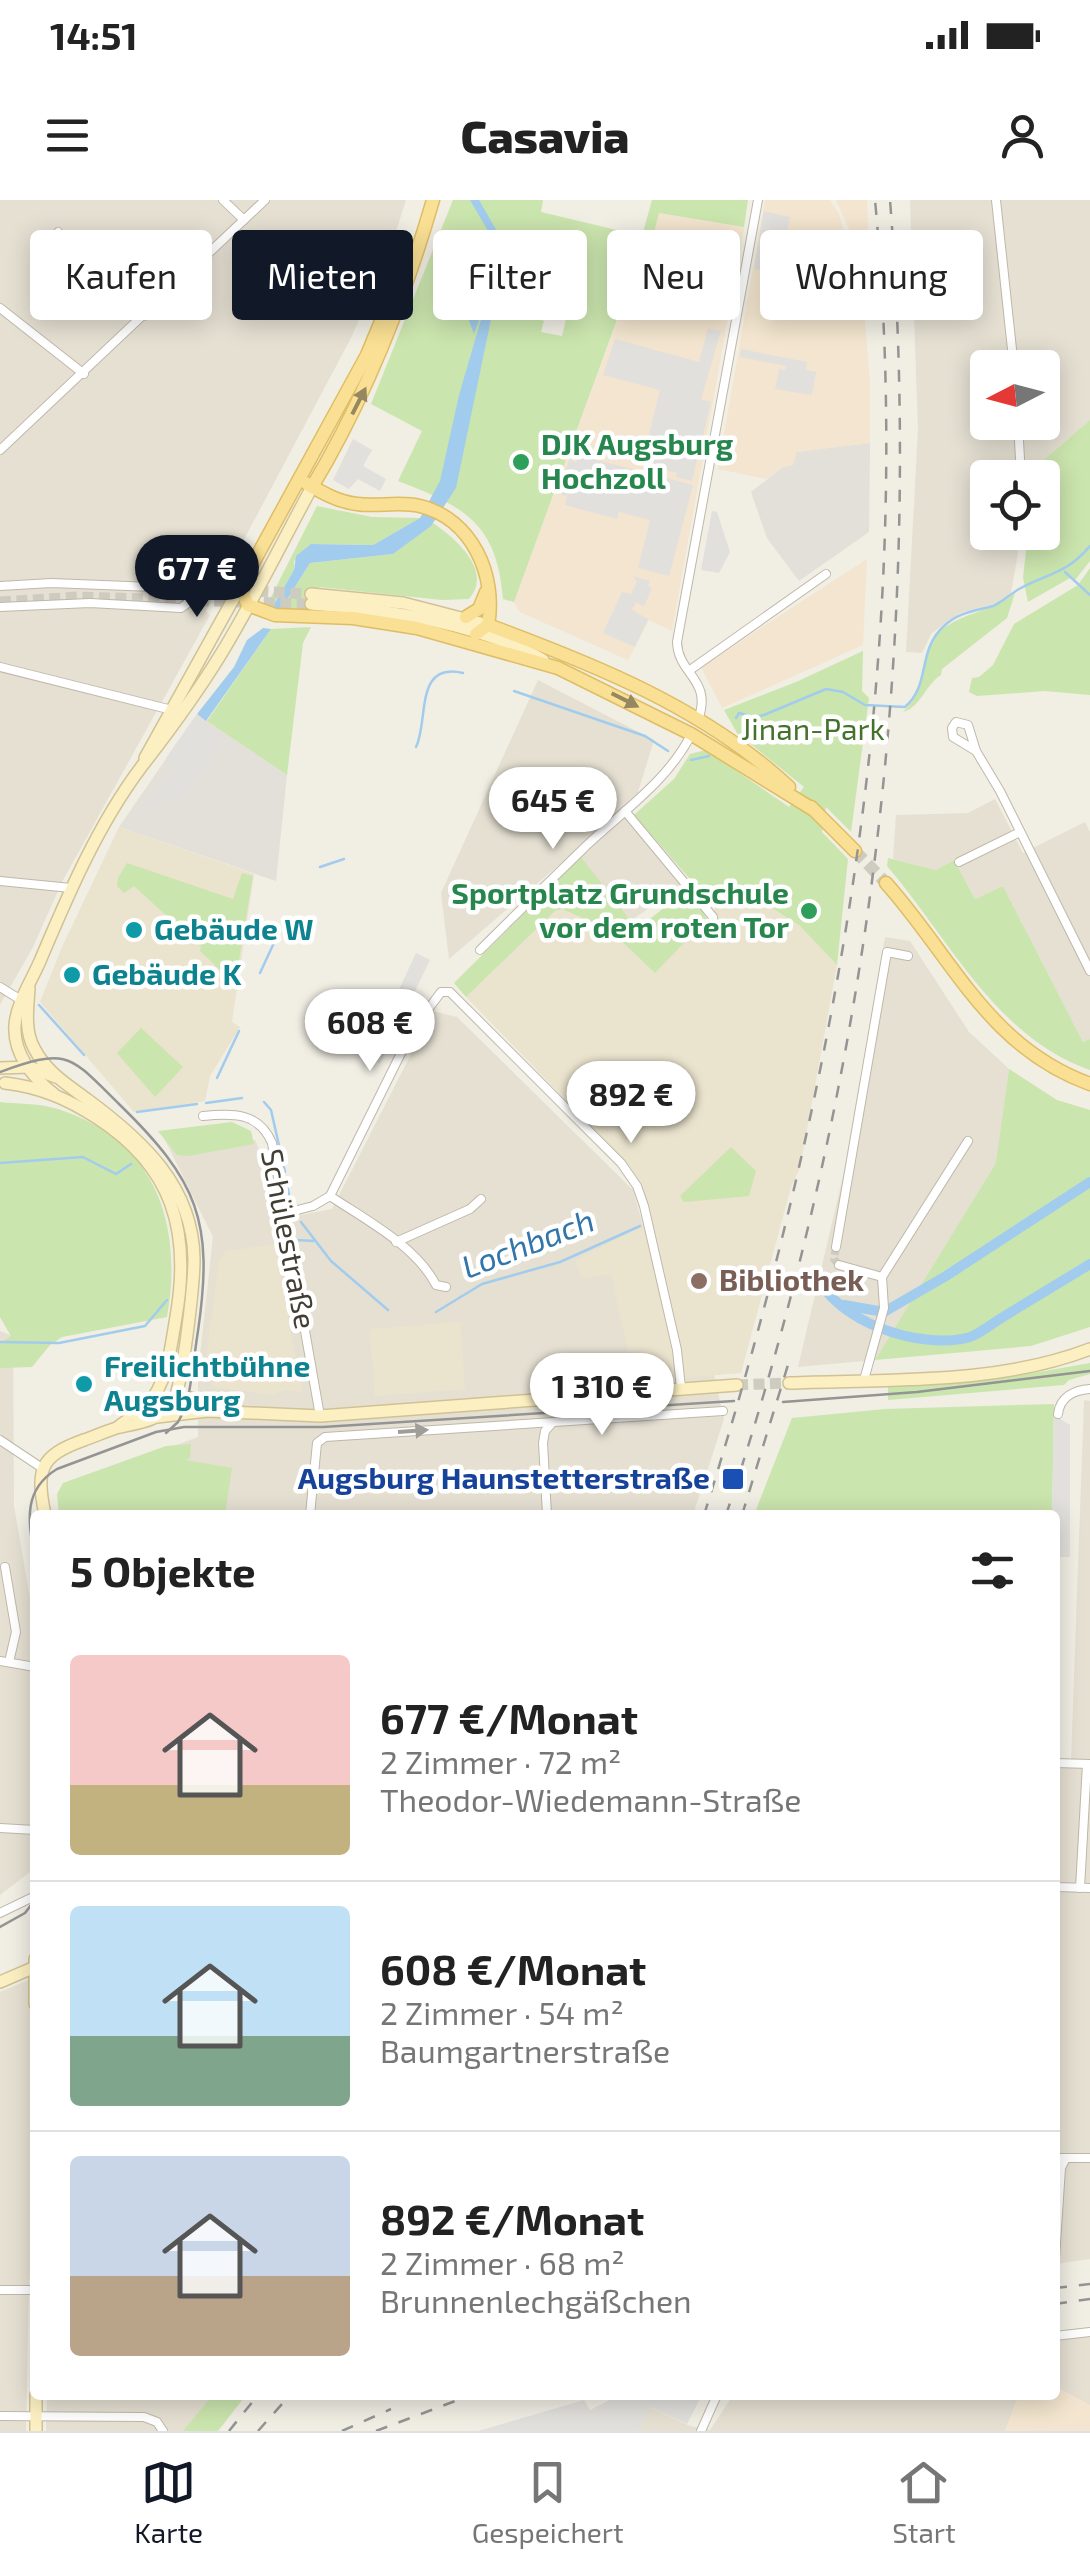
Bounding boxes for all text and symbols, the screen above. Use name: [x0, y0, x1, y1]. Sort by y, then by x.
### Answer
text: 14:51: [50, 12, 138, 58]
icon: menu: [40, 108, 95, 163]
text: Casavia: [461, 108, 629, 162]
icon: person: [995, 108, 1050, 163]
chip: Kaufen: [30, 230, 212, 320]
chip: Mieten: [232, 230, 413, 320]
chip: Filter: [433, 230, 587, 320]
chip: Neu: [607, 230, 740, 320]
chip: Wohnung: [760, 230, 983, 320]
north arrow: [970, 350, 1060, 440]
map controls: [970, 350, 1060, 550]
one-way arrow: [350, 386, 367, 415]
place label: DJK Augsburg Hochzoll: [541, 425, 734, 495]
marker: DJK Augsburg Hochzoll: [510, 451, 532, 473]
button: locate: [970, 460, 1060, 550]
pin: 677 €: [127, 535, 267, 620]
text: 677 €: [157, 548, 237, 586]
one-way arrow: [611, 691, 640, 708]
park label: Jinan-Park: [741, 710, 885, 746]
pin: 645 €: [483, 767, 623, 852]
text: 645 €: [511, 780, 595, 818]
place label: Sportplatz Grundschule vor dem roten Tor: [451, 874, 789, 944]
marker: Sportplatz Grundschule vor dem roten Tor: [798, 900, 820, 922]
place label: Gebäude W: [154, 910, 313, 946]
marker: Gebäude W: [123, 919, 145, 941]
place label: Gebäude K: [92, 955, 241, 991]
marker: Gebäude K: [61, 964, 83, 986]
pin: 608 €: [300, 989, 440, 1074]
text: 608 €: [327, 1002, 413, 1040]
pin: 892 €: [561, 1061, 701, 1146]
text: 892 €: [589, 1074, 673, 1112]
street label: Schülestraße: [255, 1146, 325, 1332]
water label: Lochbach: [456, 1200, 599, 1285]
place label: Bibliothek: [719, 1261, 864, 1297]
marker: Bibliothek: [688, 1270, 710, 1292]
place label: Freilichtbühne Augsburg: [104, 1347, 310, 1417]
pin: 1 310 €: [510, 1353, 694, 1438]
text: 1 310 €: [552, 1366, 652, 1404]
marker: Freilichtbühne Augsburg: [73, 1373, 95, 1395]
one-way arrow: [397, 1423, 429, 1439]
place label: Augsburg Haunstetterstraße: [298, 1459, 710, 1495]
marker: Augsburg Haunstetterstraße: [720, 1466, 746, 1492]
icon: filters: [965, 1543, 1020, 1598]
text: 5 Objekte: [70, 1545, 256, 1595]
text: 677 €/Monat: [380, 1692, 638, 1742]
icon: home: [150, 1695, 270, 1815]
text: 2 Zimmer · 72 m²: [380, 1742, 621, 1780]
text: Theodor-Wiedemann-Straße: [380, 1780, 801, 1818]
text: 608 €/Monat: [380, 1943, 646, 1993]
icon: home: [150, 1946, 270, 2066]
text: 2 Zimmer · 54 m²: [380, 1993, 624, 2031]
text: Baumgartnerstraße: [380, 2031, 670, 2069]
text: 892 €/Monat: [380, 2193, 644, 2243]
icon: home: [150, 2196, 270, 2316]
text: 2 Zimmer · 68 m²: [380, 2243, 625, 2281]
text: Brunnenlechgäßchen: [380, 2281, 692, 2319]
tab: Karte: [134, 2455, 203, 2549]
tab: Gespeichert: [472, 2455, 624, 2549]
tab: Start: [892, 2455, 956, 2549]

